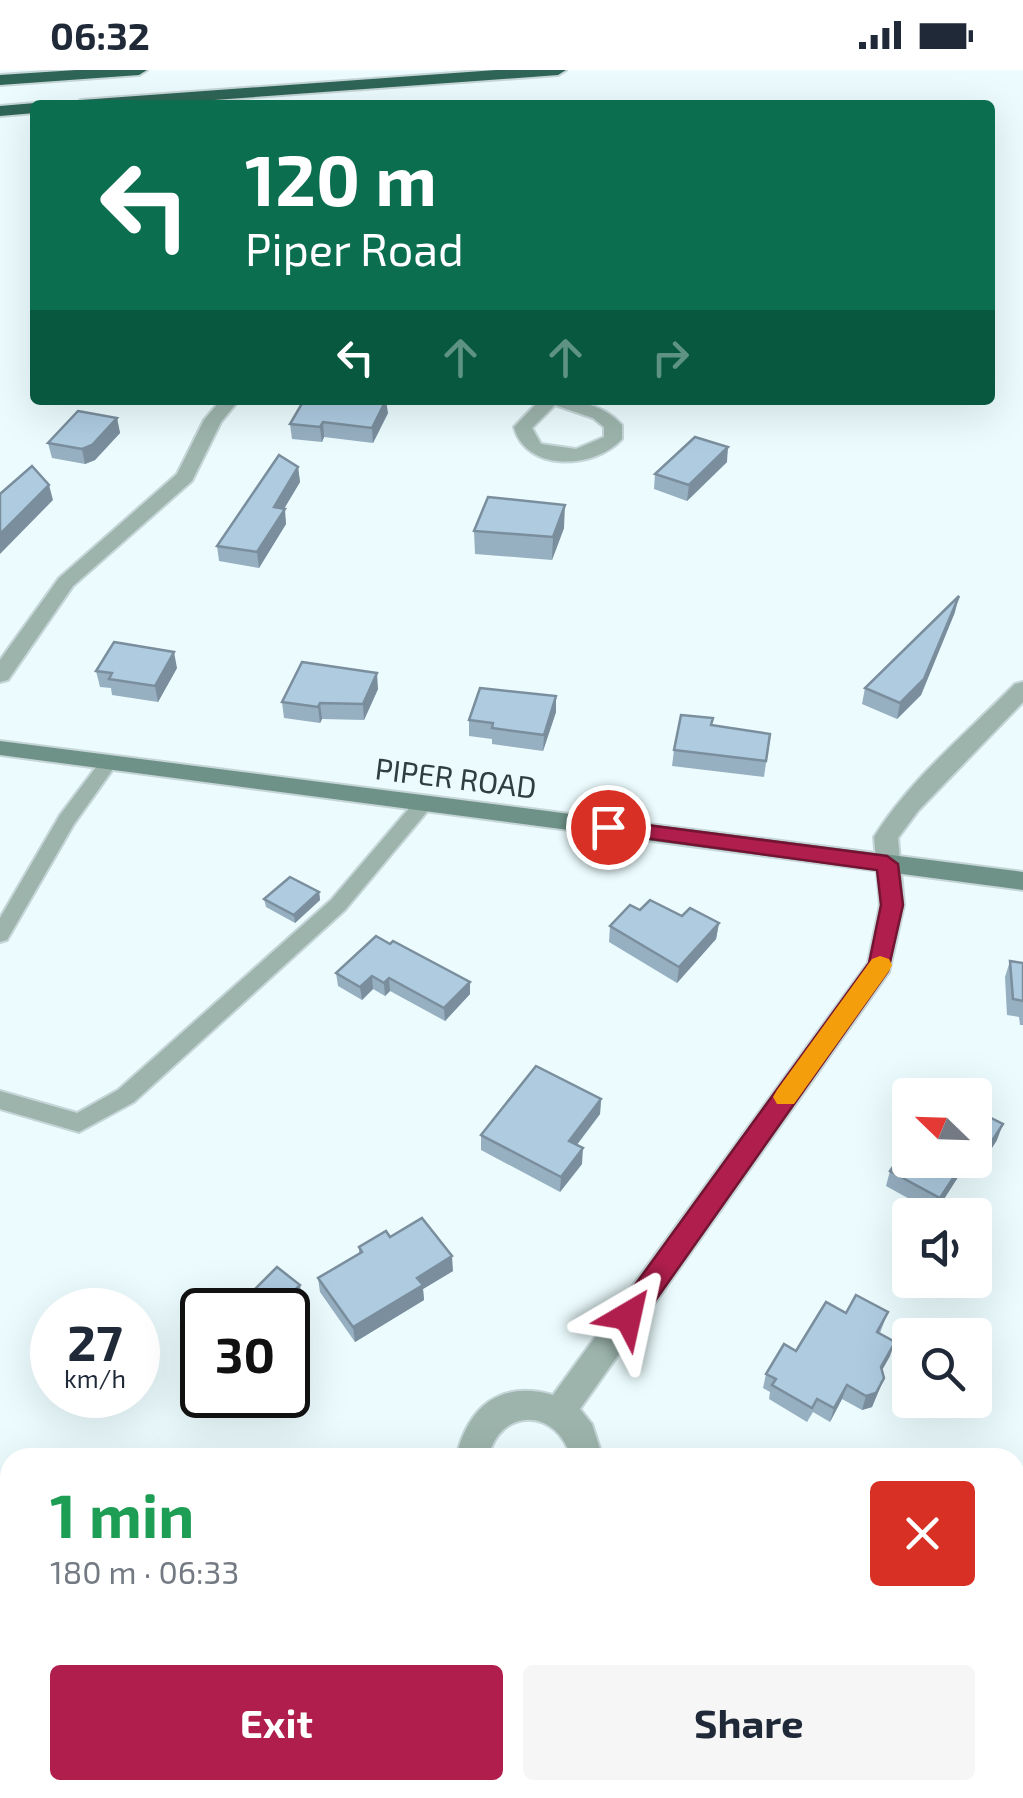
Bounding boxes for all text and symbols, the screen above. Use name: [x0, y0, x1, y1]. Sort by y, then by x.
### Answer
text: 06:32: [50, 12, 150, 58]
text: 120 m: [245, 136, 437, 220]
icon: left: [80, 140, 210, 270]
text: Piper Road: [245, 221, 464, 275]
icon: left: [328, 330, 383, 385]
icon: ahead: [433, 330, 488, 385]
icon: ahead: [538, 330, 593, 385]
icon: right: [643, 330, 698, 385]
street label: PIPER ROAD: [373, 749, 539, 805]
pin: [566, 785, 651, 870]
icon: arrive: [581, 800, 636, 855]
north arrow: [892, 1078, 992, 1178]
map controls: [892, 1078, 992, 1418]
button: sound: [892, 1198, 992, 1298]
position arrow: [576, 1264, 680, 1368]
speed limit sign: 30: [180, 1288, 310, 1418]
text: 27: [67, 1311, 123, 1371]
button: search: [892, 1318, 992, 1418]
text: km/h: [64, 1363, 126, 1393]
text: 1 min: [50, 1478, 194, 1550]
button: close: [870, 1481, 975, 1586]
text: 180 m · 06:33: [50, 1552, 239, 1590]
button: Exit: [50, 1665, 503, 1780]
button: Share: [523, 1665, 975, 1780]

